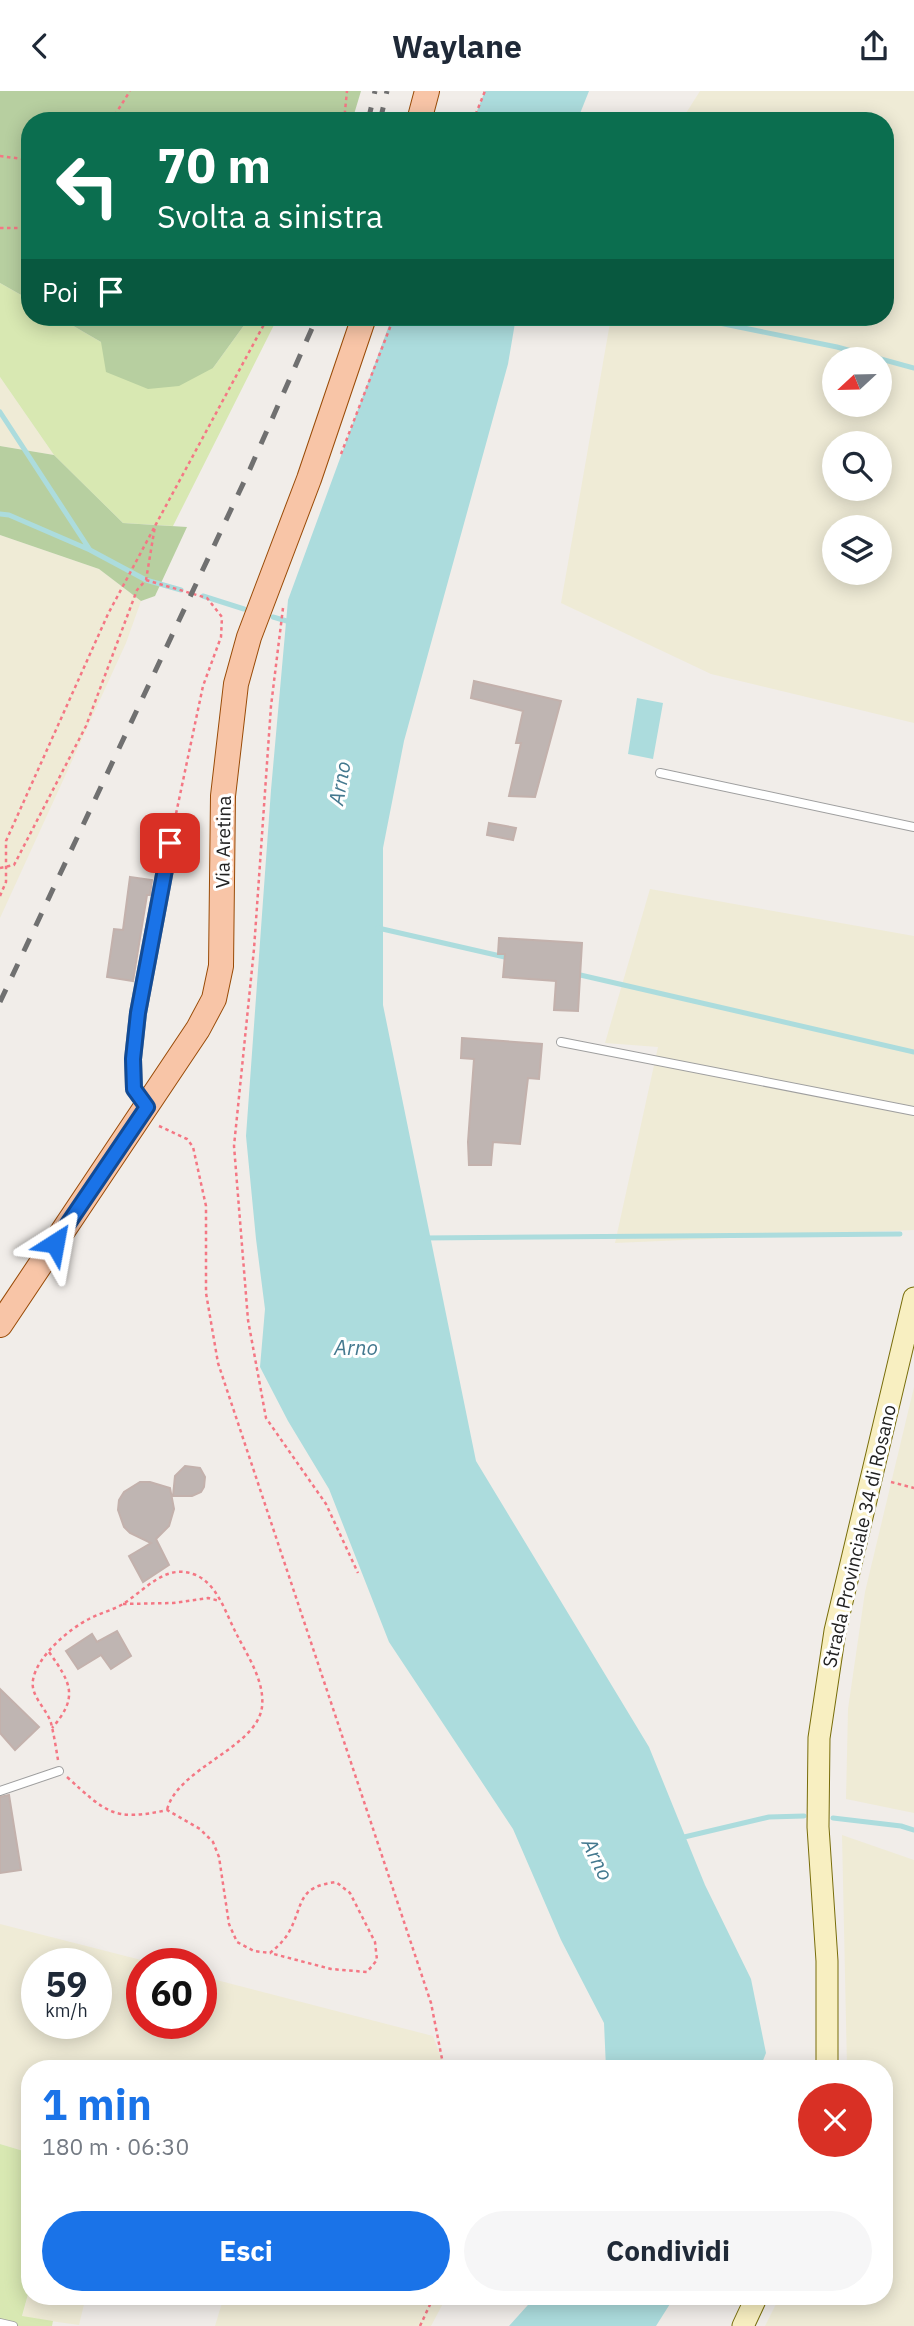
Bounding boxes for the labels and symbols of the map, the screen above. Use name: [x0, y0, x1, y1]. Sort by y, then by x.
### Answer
north arrow: [822, 347, 892, 417]
water label: Arno: [321, 759, 357, 808]
street label: Via Aretina: [210, 795, 236, 889]
pin: [140, 813, 200, 873]
position arrow: [18, 1206, 92, 1280]
water label: Arno: [333, 1333, 378, 1361]
street label: Strada Provinciale 34 di Rosano: [817, 1402, 901, 1670]
water label: Arno: [575, 1832, 620, 1885]
speed limit sign: 60: [126, 1948, 217, 2039]

